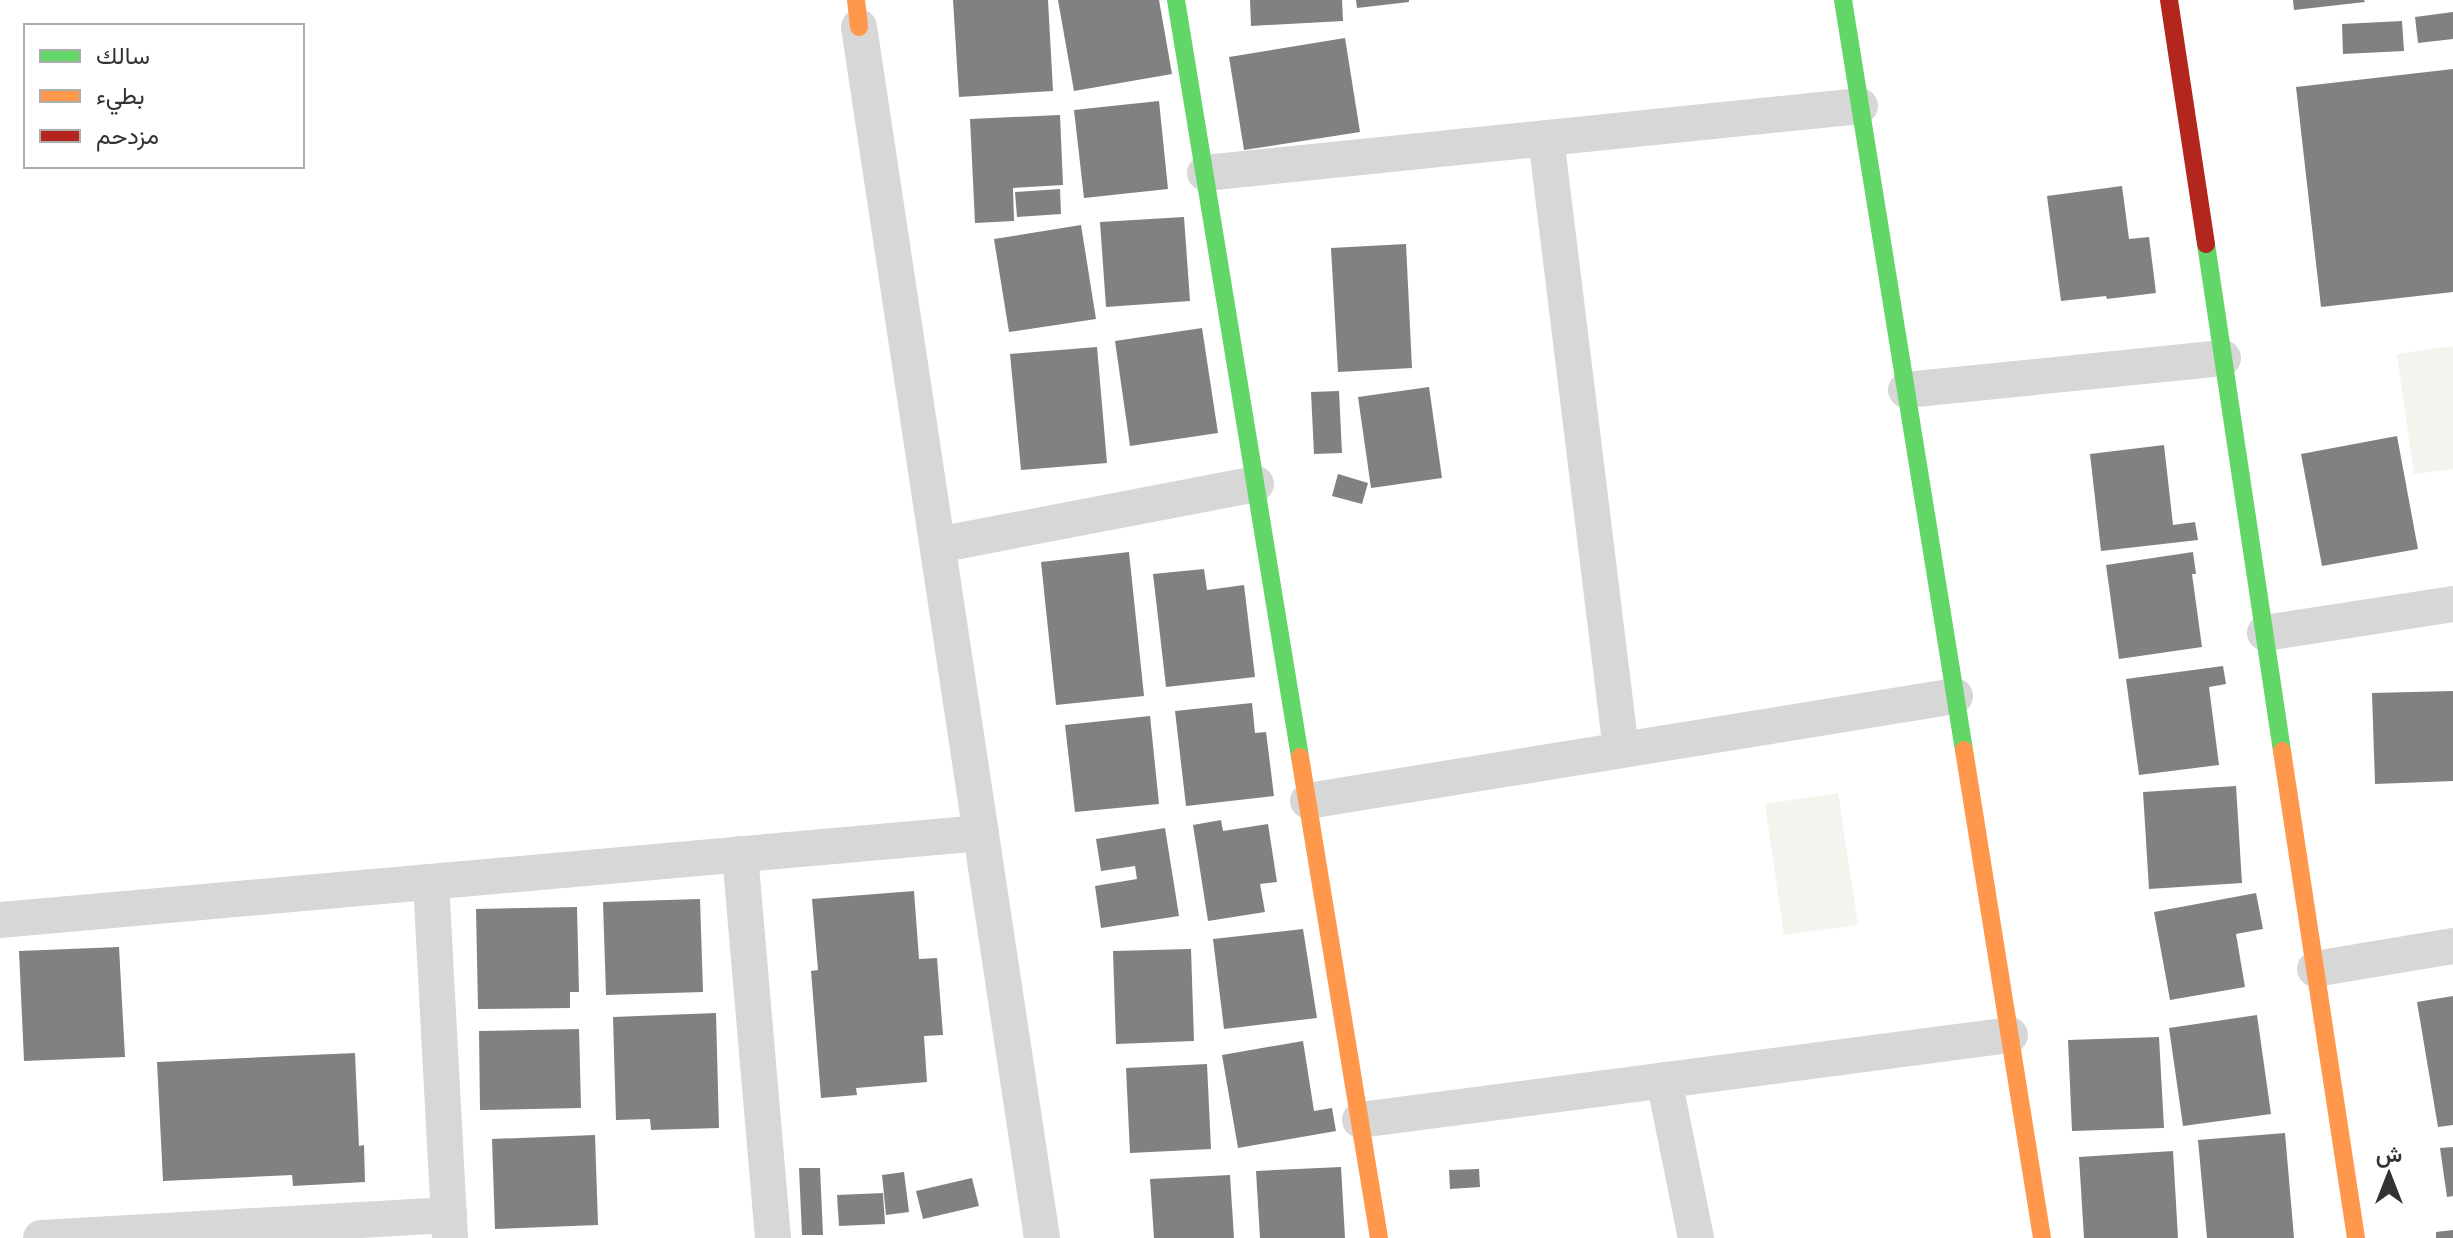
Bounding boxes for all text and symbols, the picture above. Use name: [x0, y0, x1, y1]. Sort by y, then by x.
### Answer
legend: [24, 24, 304, 168]
text: سالك: [96, 40, 150, 69]
text: بطيء: [96, 80, 145, 115]
text: مزدحم: [96, 120, 159, 152]
north arrow: [2349, 1134, 2429, 1214]
text: ش: [2376, 1140, 2402, 1168]

